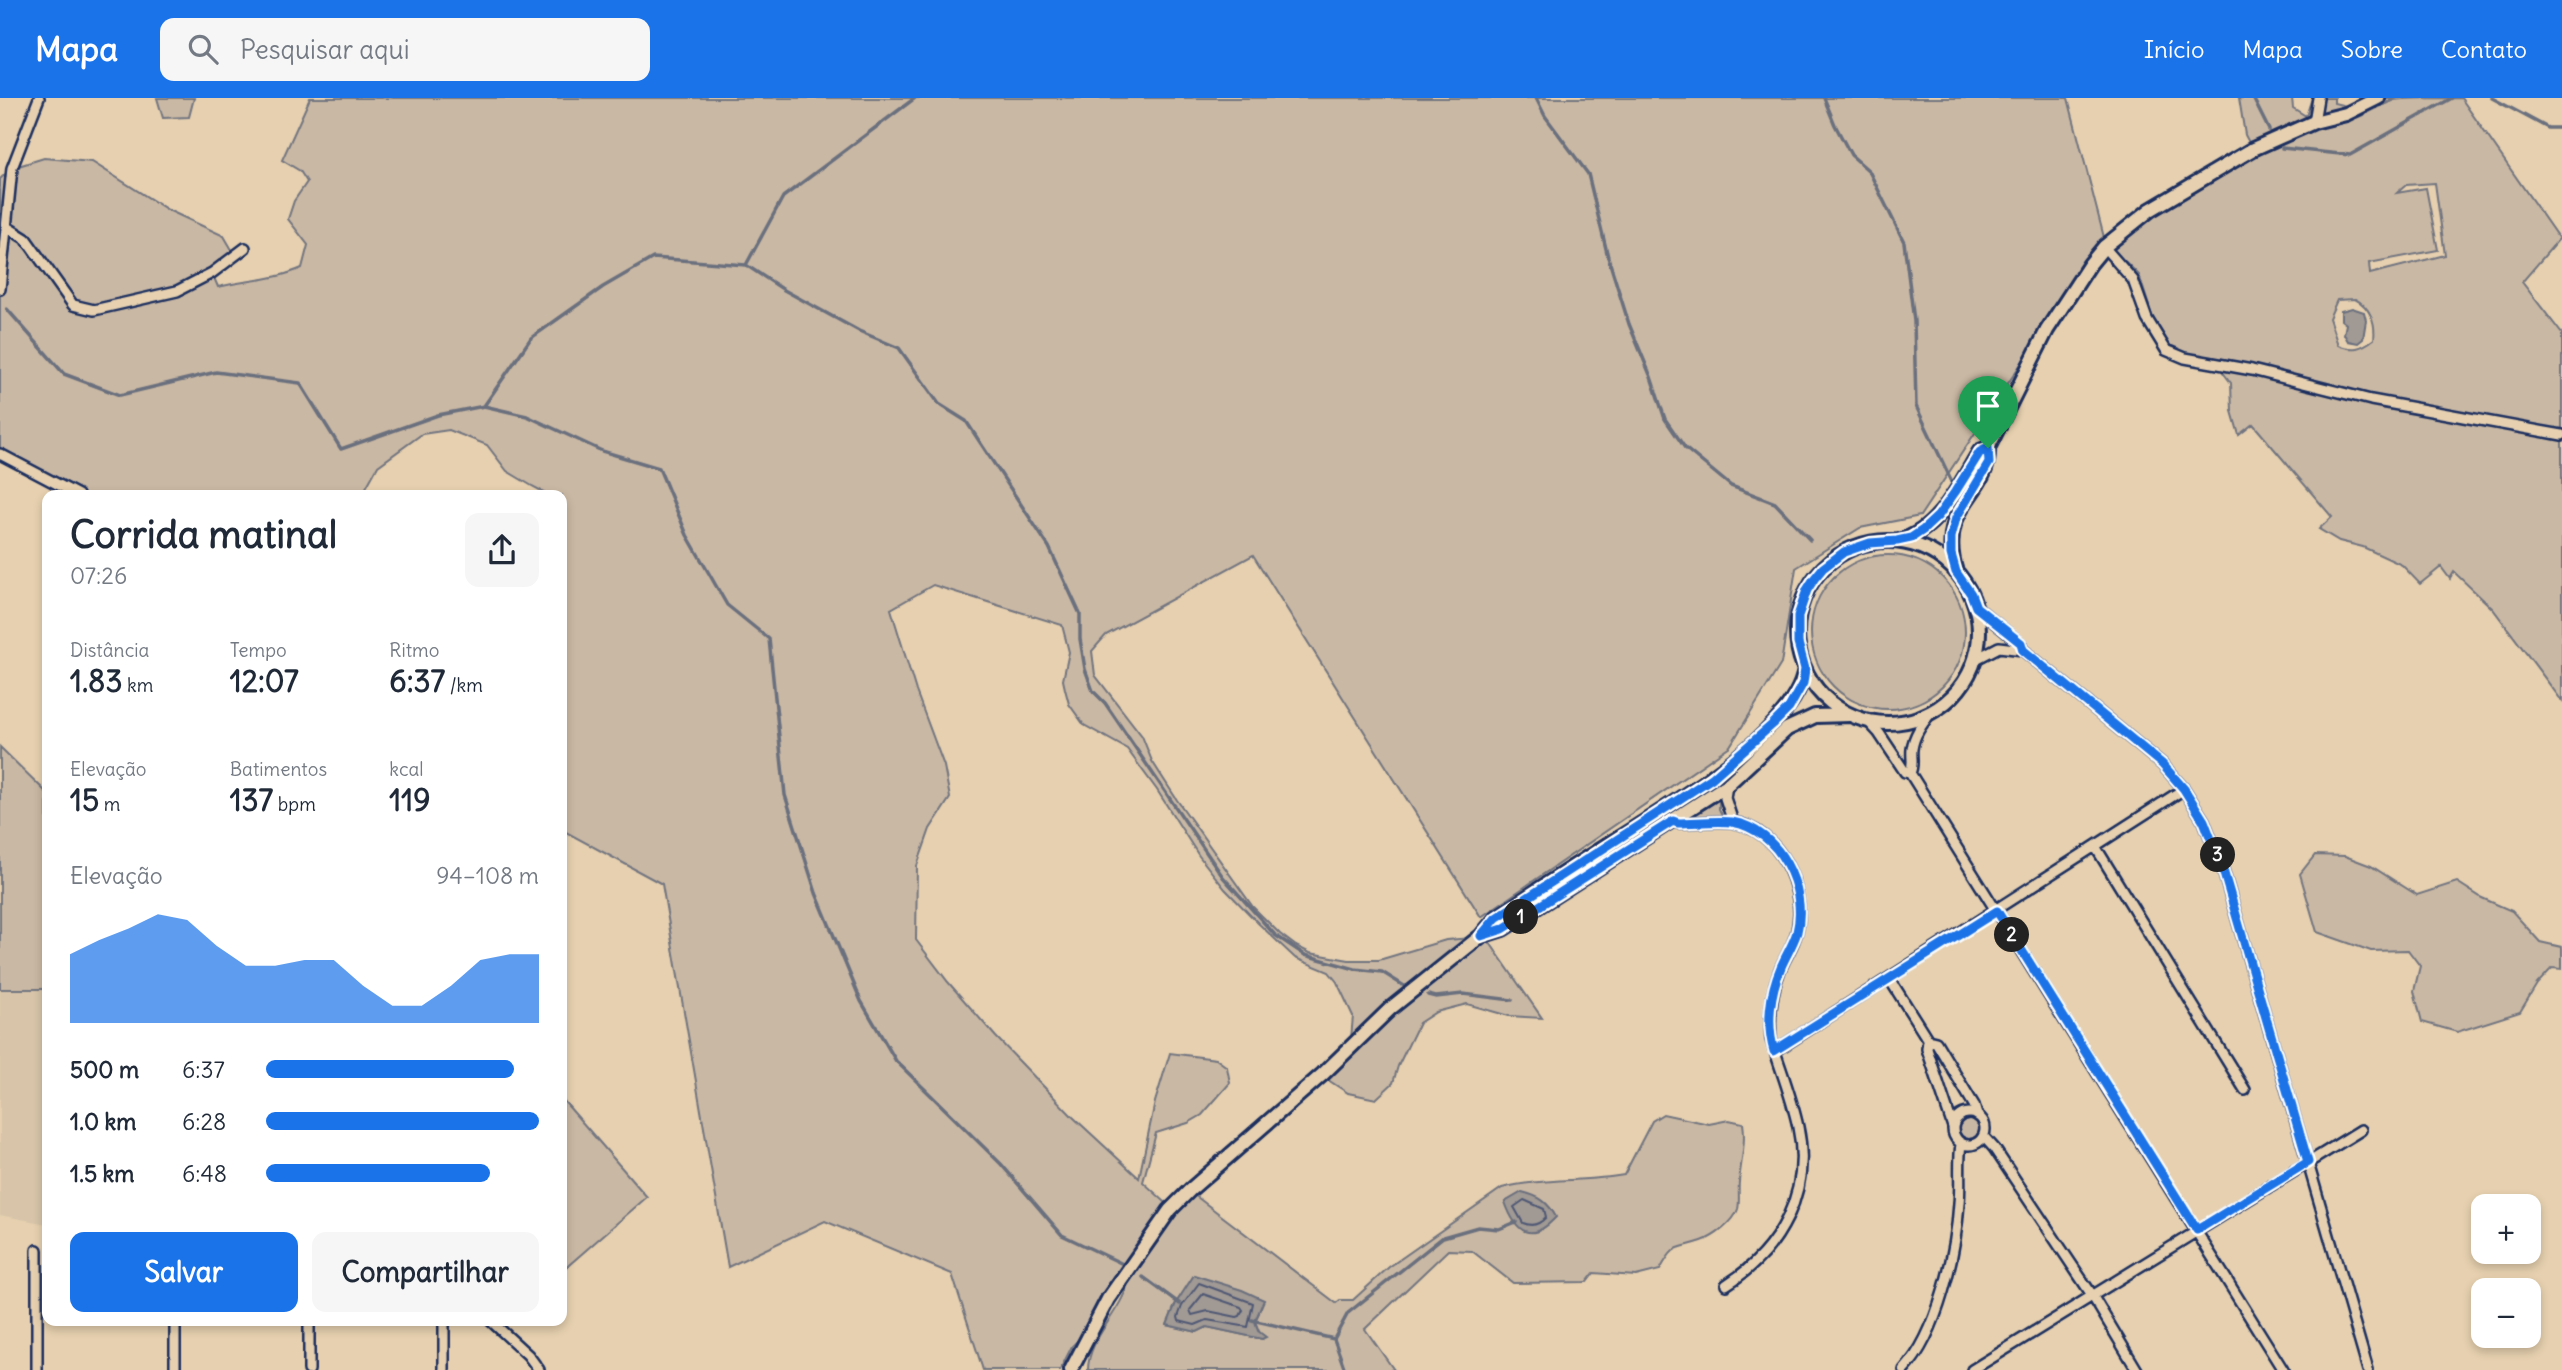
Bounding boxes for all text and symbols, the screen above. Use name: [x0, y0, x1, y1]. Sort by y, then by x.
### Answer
search box: [160, 18, 650, 81]
text: Mapa: [35, 28, 118, 70]
icon: search: [184, 30, 222, 68]
text: Pesquisar aqui: [240, 33, 410, 66]
text: Início: [2144, 34, 2204, 64]
text: Mapa: [2242, 34, 2303, 64]
text: Sobre: [2341, 34, 2403, 64]
text: Contato: [2441, 34, 2527, 64]
pin: [1958, 376, 2018, 448]
icon: arrive: [1969, 387, 2007, 425]
text: Corrida matinal: [70, 511, 337, 558]
button: share: [465, 513, 539, 587]
text: 07:26: [70, 561, 127, 590]
text: Distância: [70, 638, 149, 662]
text: Tempo: [230, 638, 287, 662]
text: Ritmo: [389, 638, 439, 662]
text: 1.83: [70, 662, 122, 700]
text: 12:07: [230, 662, 299, 700]
text: 6:37: [389, 662, 445, 700]
text: km: [122, 673, 153, 697]
text: /km: [445, 673, 483, 697]
text: Elevação: [70, 757, 147, 781]
text: Batimentos: [230, 757, 327, 781]
text: kcal: [389, 757, 424, 781]
text: 15: [70, 781, 99, 819]
text: 137: [230, 781, 273, 819]
text: 119: [389, 781, 430, 819]
text: m: [99, 792, 120, 816]
text: bpm: [273, 792, 316, 816]
pin: 3: [2200, 838, 2236, 872]
text: 3: [2212, 842, 2223, 866]
text: Elevação: [70, 861, 163, 890]
text: 94–108 m: [436, 861, 539, 890]
pin: 1: [1504, 900, 1538, 934]
text: 1: [1517, 904, 1524, 928]
pin: 2: [1994, 918, 2030, 952]
text: 2: [2006, 922, 2017, 946]
text: 500 m: [70, 1055, 139, 1084]
text: 6:37: [182, 1055, 225, 1084]
text: 1.0 km: [70, 1107, 136, 1136]
text: 6:28: [182, 1107, 226, 1136]
text: 1.5 km: [70, 1159, 135, 1188]
text: 6:48: [182, 1159, 227, 1188]
map controls: [2471, 1194, 2541, 1348]
button: +: [2471, 1194, 2541, 1264]
button: Salvar: [70, 1232, 298, 1312]
button: Compartilhar: [312, 1232, 539, 1312]
button: −: [2471, 1278, 2541, 1348]

